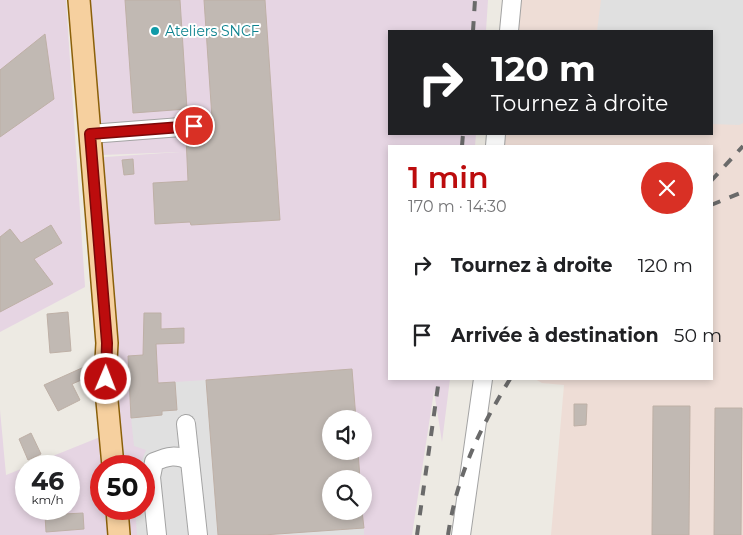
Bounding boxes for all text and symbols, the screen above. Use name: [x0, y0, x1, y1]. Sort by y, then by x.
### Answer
place label: Ateliers SNCF: [165, 22, 260, 40]
marker: Ateliers SNCF: [149, 25, 161, 37]
text: 120 m: [491, 47, 596, 90]
icon: right: [408, 50, 473, 115]
text: Tournez à droite: [491, 90, 668, 117]
pin: [173, 105, 215, 147]
icon: arrive: [180, 112, 208, 140]
text: 1 min: [408, 159, 489, 196]
button: close: [641, 162, 693, 214]
text: 170 m · 14:30: [408, 197, 507, 216]
icon: right: [408, 251, 436, 279]
text: Tournez à droite: [451, 254, 612, 277]
text: 120 m: [638, 254, 693, 277]
icon: arrive: [408, 321, 436, 349]
text: Arrivée à destination: [451, 324, 659, 347]
text: 50 m: [674, 324, 722, 347]
position arrow: [79, 352, 131, 404]
map controls: [322, 410, 372, 520]
button: sound: [322, 410, 372, 460]
speed limit sign: 50: [90, 455, 155, 520]
text: 46: [31, 466, 64, 496]
button: search: [322, 470, 372, 520]
text: km/h: [31, 492, 64, 507]

